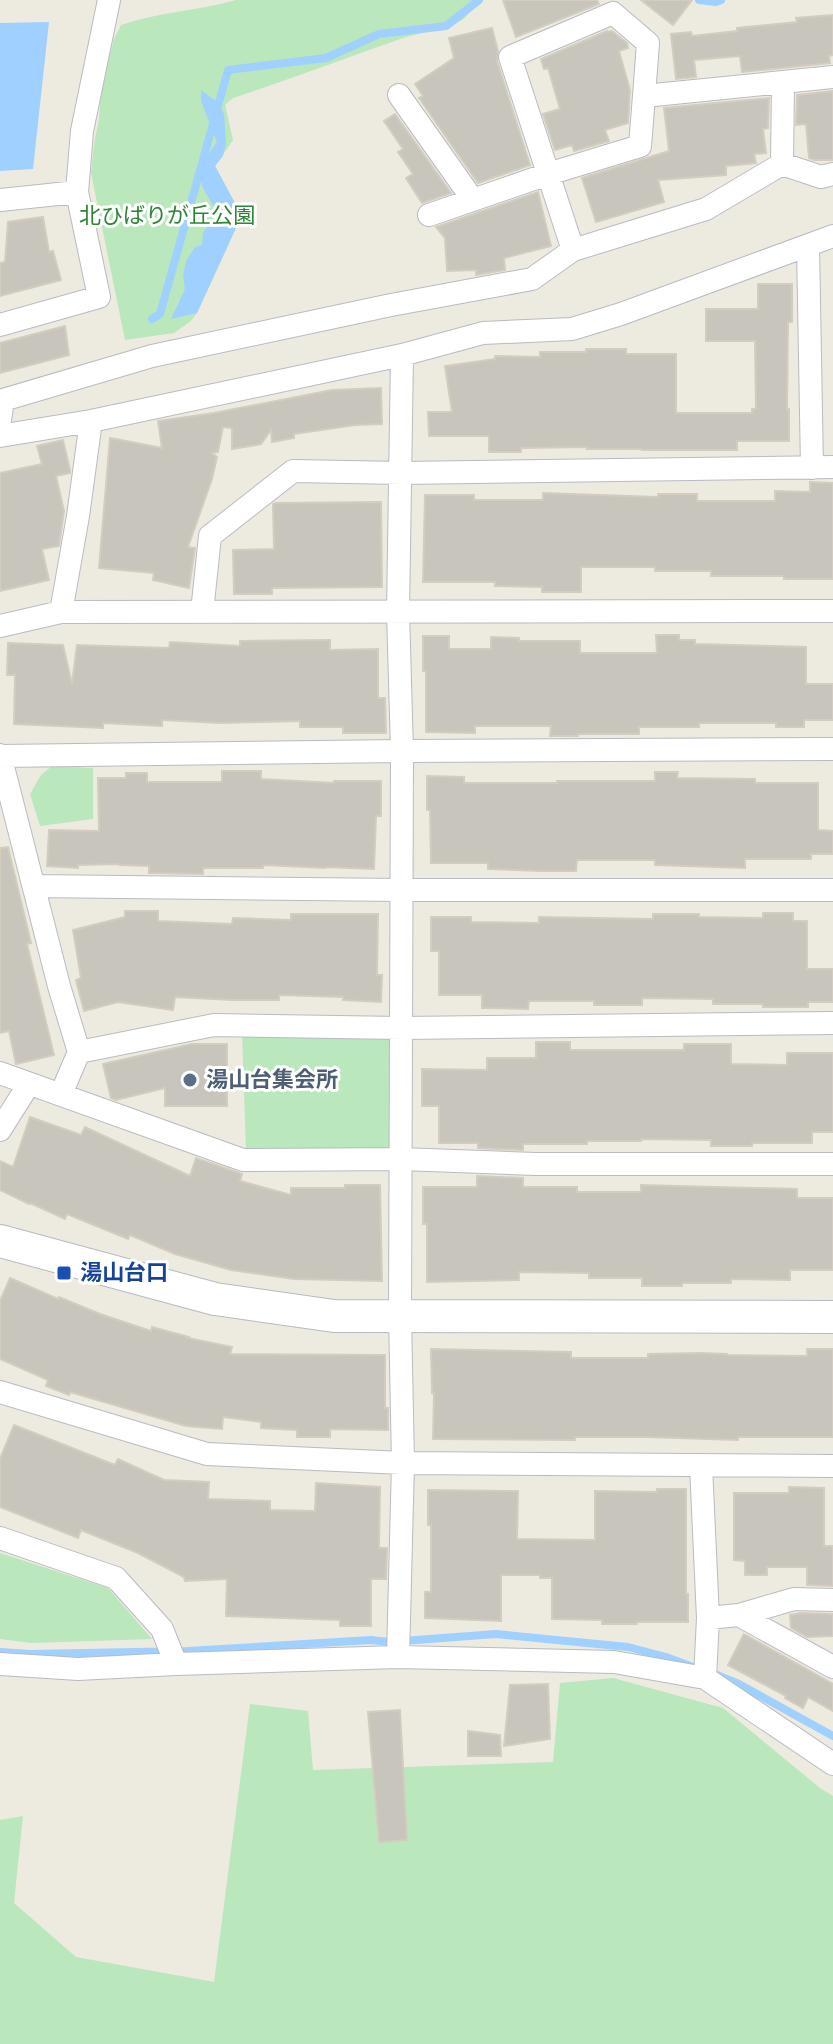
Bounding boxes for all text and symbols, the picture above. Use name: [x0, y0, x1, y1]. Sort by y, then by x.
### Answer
park label: 北ひばりが丘公園: [79, 203, 255, 229]
place label: 湯山台集会所: [206, 1067, 338, 1093]
marker: 湯山台集会所: [181, 1071, 199, 1089]
place label: 湯山台口: [80, 1260, 168, 1286]
marker: 湯山台口: [55, 1264, 73, 1282]

